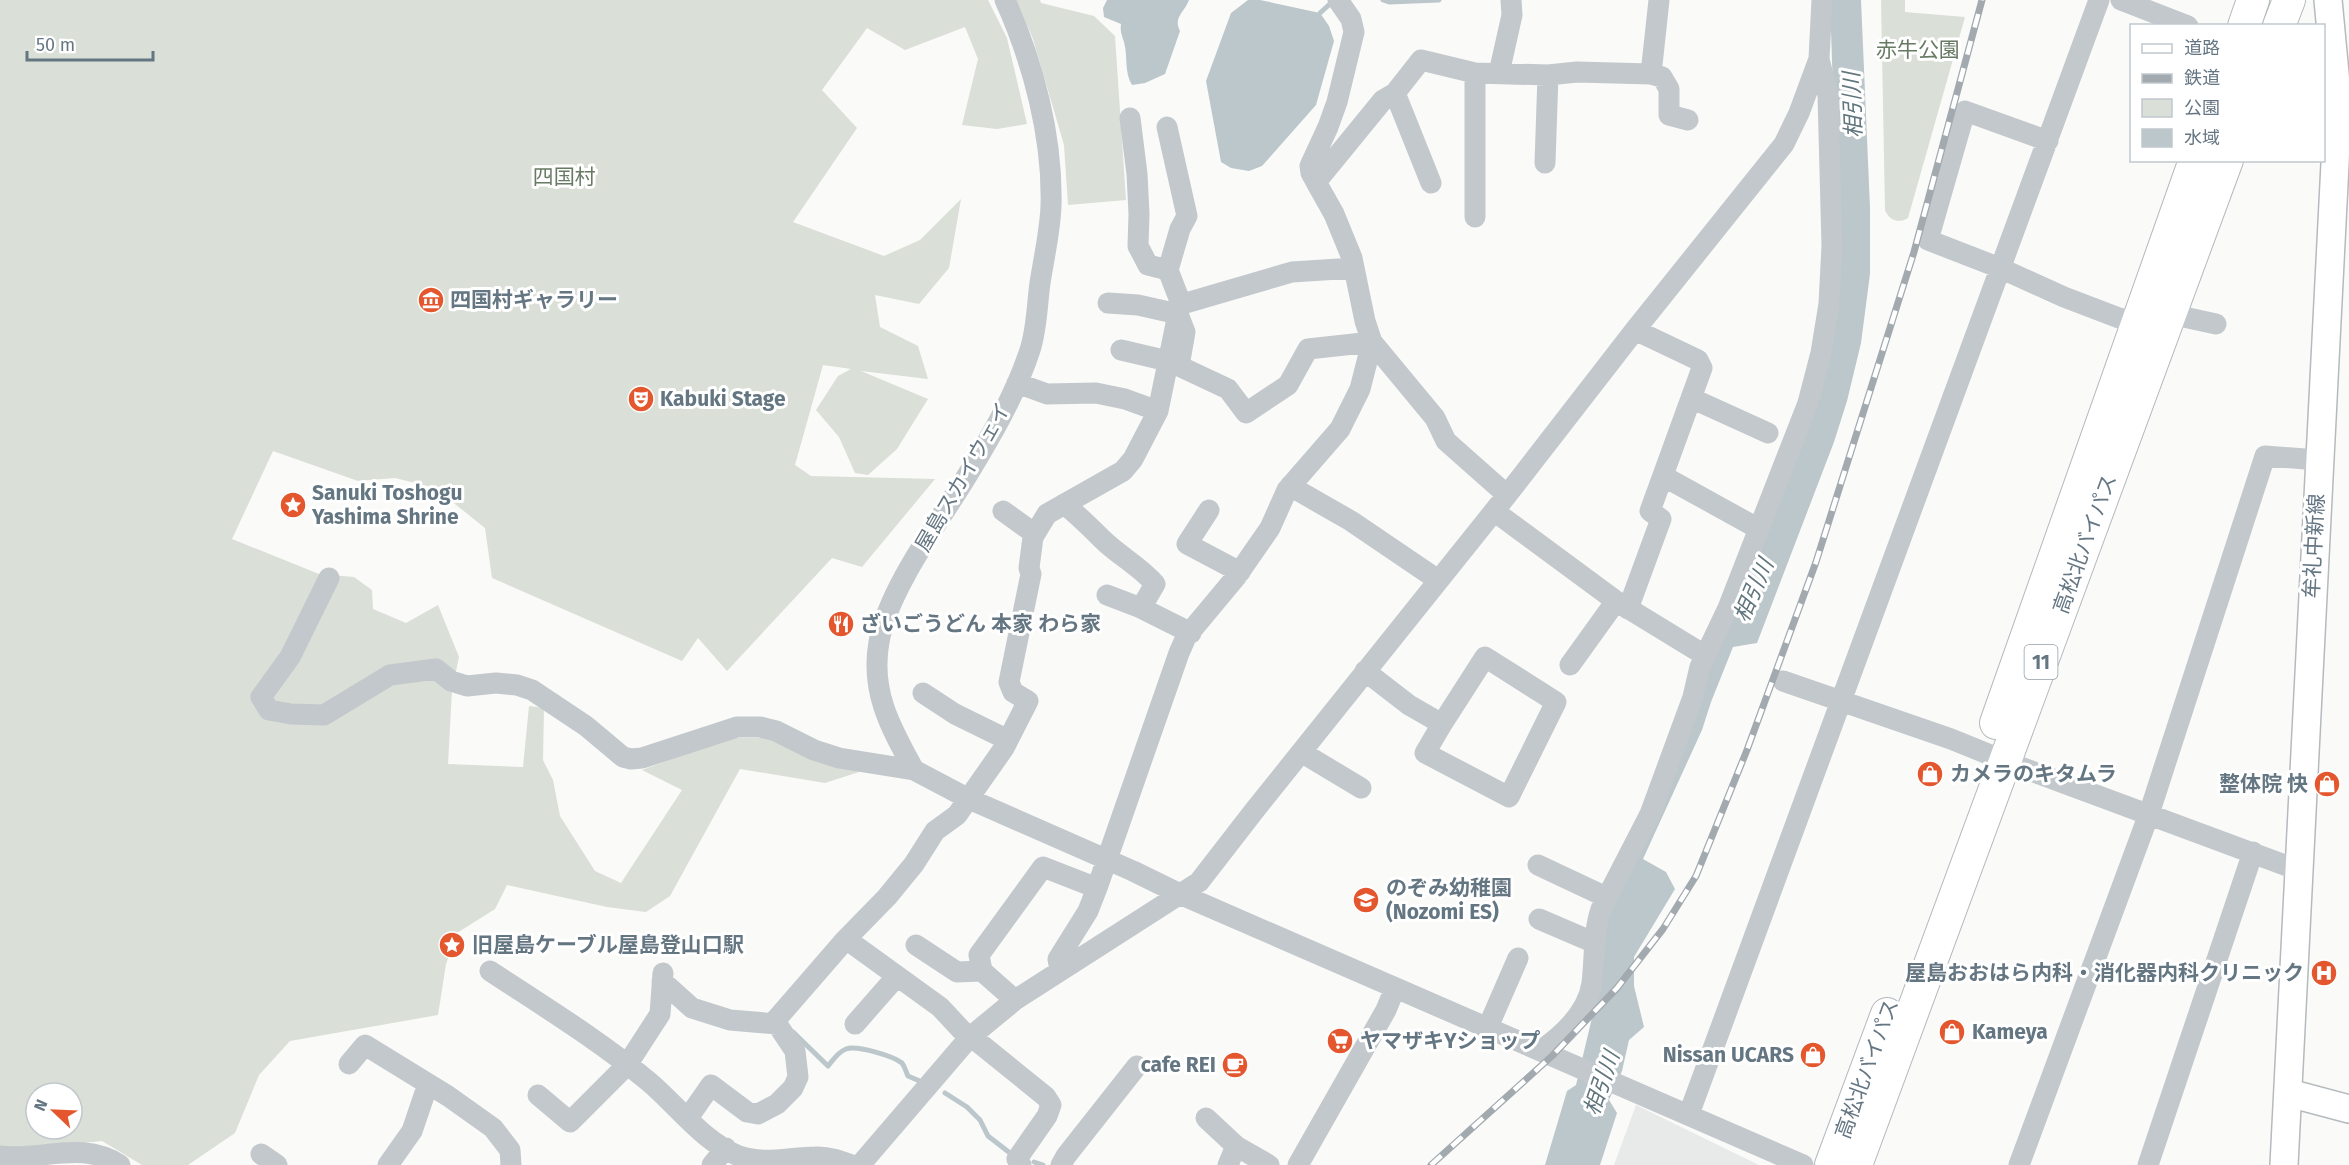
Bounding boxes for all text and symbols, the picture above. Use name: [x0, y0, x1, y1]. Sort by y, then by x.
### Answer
scale bar: [27, 24, 153, 62]
legend: [2130, 24, 2325, 162]
text: 50 m: [36, 34, 75, 56]
park label: 赤牛公園: [1876, 37, 1960, 63]
text: 道路: [2184, 37, 2220, 59]
text: 鉄道: [2184, 67, 2220, 89]
water label: 相引川: [1838, 70, 1867, 138]
text: 公園: [2184, 97, 2220, 119]
text: 水域: [2184, 127, 2220, 149]
park label: 四国村: [533, 164, 596, 190]
museum icon: 四国村ギャラリー: [416, 285, 446, 315]
place label: 四国村ギャラリー: [450, 287, 618, 313]
theatre icon: Kabuki Stage: [626, 384, 656, 414]
place label: Kabuki Stage: [660, 386, 786, 412]
street label: 屋島スカイウェイ: [910, 398, 1016, 556]
street label: 高松北バイパス: [2048, 471, 2122, 617]
place label: Sanuki Toshogu Yashima Shrine: [311, 480, 463, 530]
place icon: Sanuki Toshogu Yashima Shrine: [278, 490, 308, 520]
street label: 牟礼中新線: [2298, 493, 2330, 599]
water label: 相引川: [1728, 553, 1780, 626]
restaurant icon: ざいごうどん 本家 わら家: [826, 609, 856, 639]
place label: ざいごうどん 本家 わら家: [860, 611, 1101, 637]
road number: 11: [2024, 645, 2058, 679]
shop icon: カメラのキタムラ: [1915, 759, 1945, 789]
place label: カメラのキタムラ: [1950, 761, 2117, 787]
shop icon: 整体院 快: [2312, 769, 2342, 799]
place label: 整体院 快: [2219, 771, 2308, 797]
place label: のぞみ幼稚園 (Nozomi ES): [1386, 875, 1512, 925]
school or university icon: のぞみ幼稚園 (Nozomi ES): [1351, 885, 1381, 915]
place icon: 旧屋島ケーブル屋島登山口駅: [437, 930, 467, 960]
place label: 旧屋島ケーブル屋島登山口駅: [472, 932, 744, 958]
hospital icon: 屋島おおはら内科・消化器内科クリニック: [2309, 958, 2339, 988]
place label: 屋島おおはら内科・消化器内科クリニック: [1905, 960, 2304, 986]
street label: 高松北バイパス: [1830, 996, 1904, 1142]
shop icon: Kameya: [1937, 1017, 1967, 1047]
place label: Kameya: [1972, 1019, 2048, 1045]
supermarket icon: ヤマザキYショップ: [1325, 1026, 1355, 1056]
place label: ヤマザキYショップ: [1360, 1028, 1540, 1054]
shop icon: Nissan UCARS: [1798, 1040, 1828, 1070]
place label: Nissan UCARS: [1663, 1042, 1794, 1068]
water label: 相引川: [1578, 1046, 1626, 1119]
cafe icon: cafe REI: [1220, 1050, 1250, 1080]
place label: cafe REI: [1141, 1052, 1216, 1078]
north arrow: [24, 1081, 84, 1141]
text: N: [30, 1097, 51, 1114]

